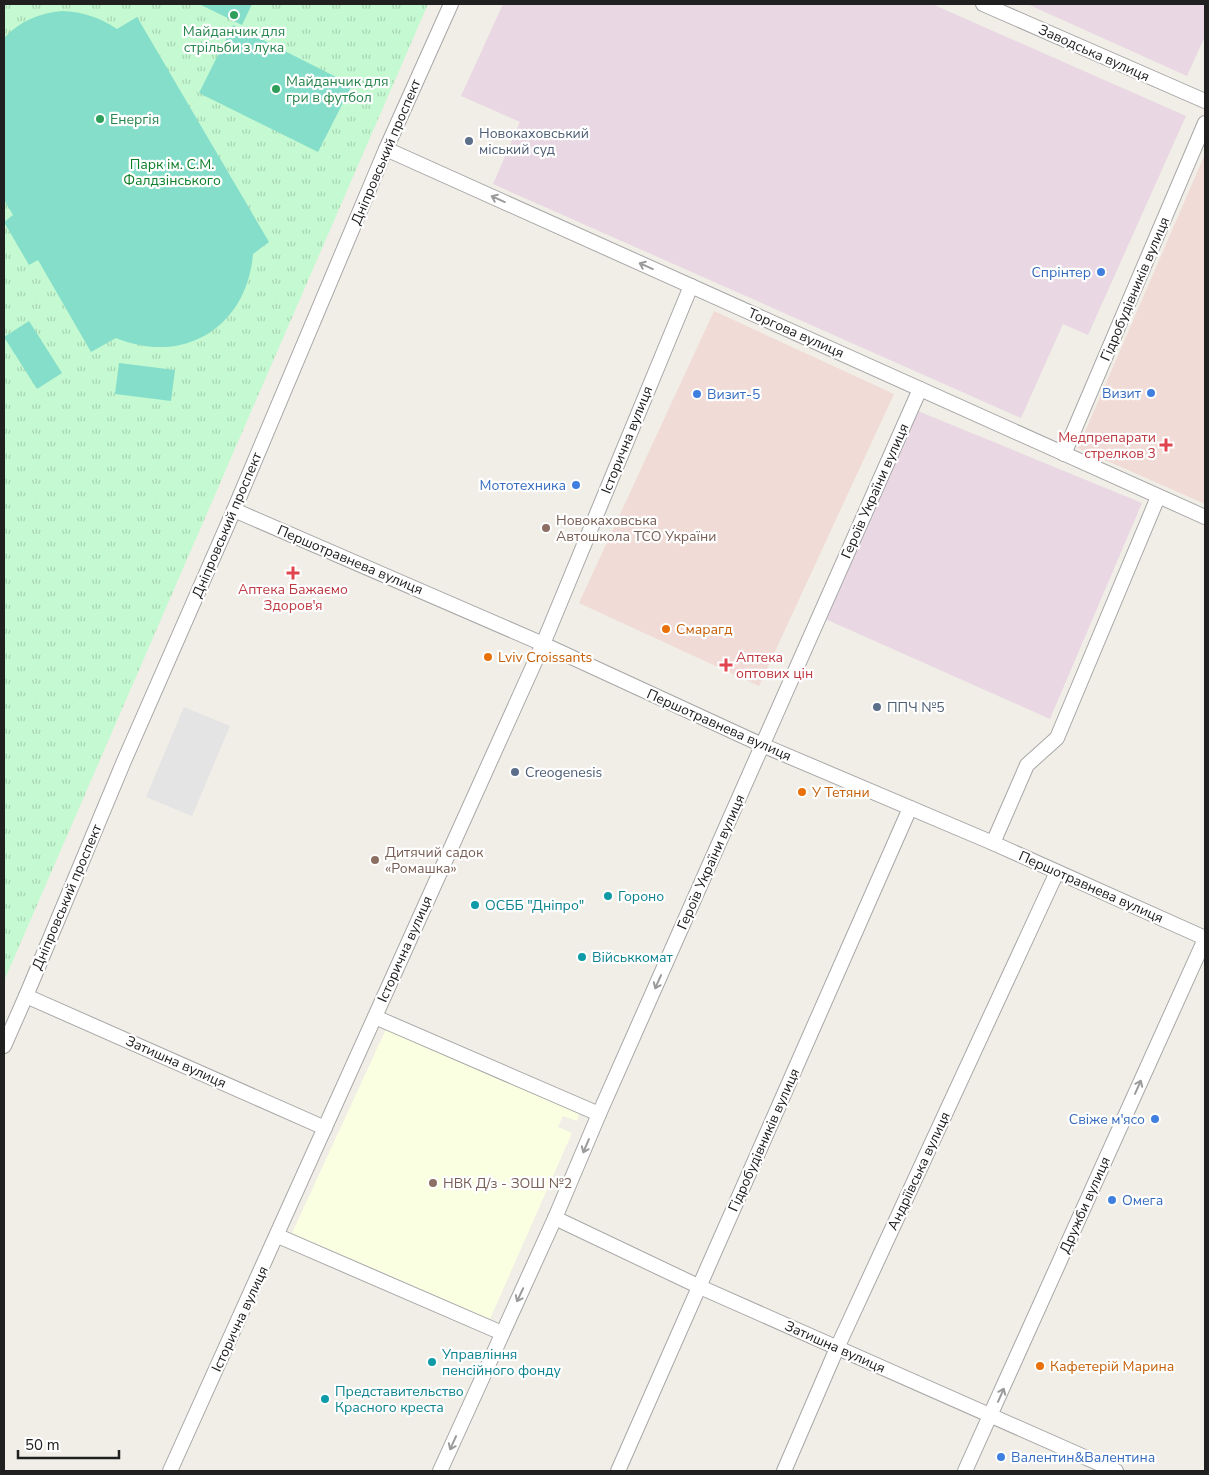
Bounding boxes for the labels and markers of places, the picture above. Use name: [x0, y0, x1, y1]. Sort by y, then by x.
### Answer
marker: Майданчик для стрільби з лука: [228, 9, 240, 21]
place label: Майданчик для стрільби з лука: [183, 22, 285, 57]
place label: Майданчик для гри в футбол: [286, 72, 388, 107]
marker: Майданчик для гри в футбол: [270, 83, 282, 95]
place label: Енергія: [110, 110, 159, 129]
marker: Енергія: [94, 113, 106, 125]
place label: Новокаховський міський суд: [479, 124, 589, 159]
marker: Новокаховський міський суд: [463, 135, 475, 147]
place label: Спрінтер: [1031, 263, 1091, 282]
marker: Спрінтер: [1095, 266, 1107, 278]
place label: Визит: [1102, 384, 1142, 403]
place label: Визит-5: [707, 385, 760, 404]
marker: Визит: [1145, 387, 1157, 399]
marker: Визит-5: [691, 388, 703, 400]
place label: Медпрепарати стрелков 3: [1058, 428, 1156, 463]
marker: Медпрепарати стрелков 3: [1160, 439, 1172, 451]
place label: Мототехника: [480, 476, 566, 495]
marker: Мототехника: [570, 479, 582, 491]
place label: Новокаховська Автошкола ТСО України: [556, 511, 716, 546]
marker: Новокаховська Автошкола ТСО України: [540, 522, 552, 534]
marker: Аптека Бажаємо Здоров'я: [287, 567, 299, 579]
place label: Аптека Бажаємо Здоров'я: [238, 580, 348, 615]
place label: Смарагд: [676, 620, 732, 639]
marker: Смарагд: [660, 623, 672, 635]
place label: Lviv Croissants: [498, 648, 592, 667]
place label: Аптека оптових цін: [736, 648, 813, 683]
marker: Lviv Croissants: [482, 651, 494, 663]
marker: Аптека оптових цін: [720, 659, 732, 671]
place label: ППЧ №5: [887, 698, 945, 717]
marker: ППЧ №5: [871, 701, 883, 713]
place label: Creogenesis: [525, 763, 603, 782]
marker: Creogenesis: [509, 766, 521, 778]
place label: У Тетяни: [811, 783, 870, 802]
marker: У Тетяни: [796, 786, 808, 798]
place label: Дитячий садок «Ромашка»: [385, 843, 484, 878]
marker: Дитячий садок «Ромашка»: [369, 854, 381, 866]
place label: Гороно: [618, 887, 664, 906]
marker: Гороно: [602, 890, 614, 902]
place label: ОСББ "Днiпро": [485, 896, 584, 915]
marker: ОСББ "Днiпро": [469, 899, 481, 911]
place label: Військкомат: [592, 948, 674, 967]
marker: Військкомат: [576, 951, 588, 963]
place label: Свіже м'ясо: [1069, 1110, 1145, 1129]
marker: Свіже м'ясо: [1149, 1113, 1161, 1125]
place label: НВК Д/з - ЗОШ №2: [443, 1174, 572, 1193]
marker: НВК Д/з - ЗОШ №2: [427, 1177, 439, 1189]
place label: Омега: [1122, 1191, 1163, 1210]
marker: Омега: [1106, 1194, 1118, 1206]
place label: Управління пенсійного фонду: [441, 1345, 561, 1380]
marker: Управління пенсійного фонду: [426, 1356, 438, 1368]
place label: Кафетерій Марина: [1050, 1357, 1174, 1376]
marker: Кафетерій Марина: [1034, 1360, 1046, 1372]
place label: Представительство Красного креста: [335, 1382, 464, 1417]
marker: Представительство Красного креста: [319, 1393, 331, 1405]
place label: Валентин&Валентина: [1011, 1448, 1155, 1467]
marker: Валентин&Валентина: [995, 1451, 1007, 1463]

